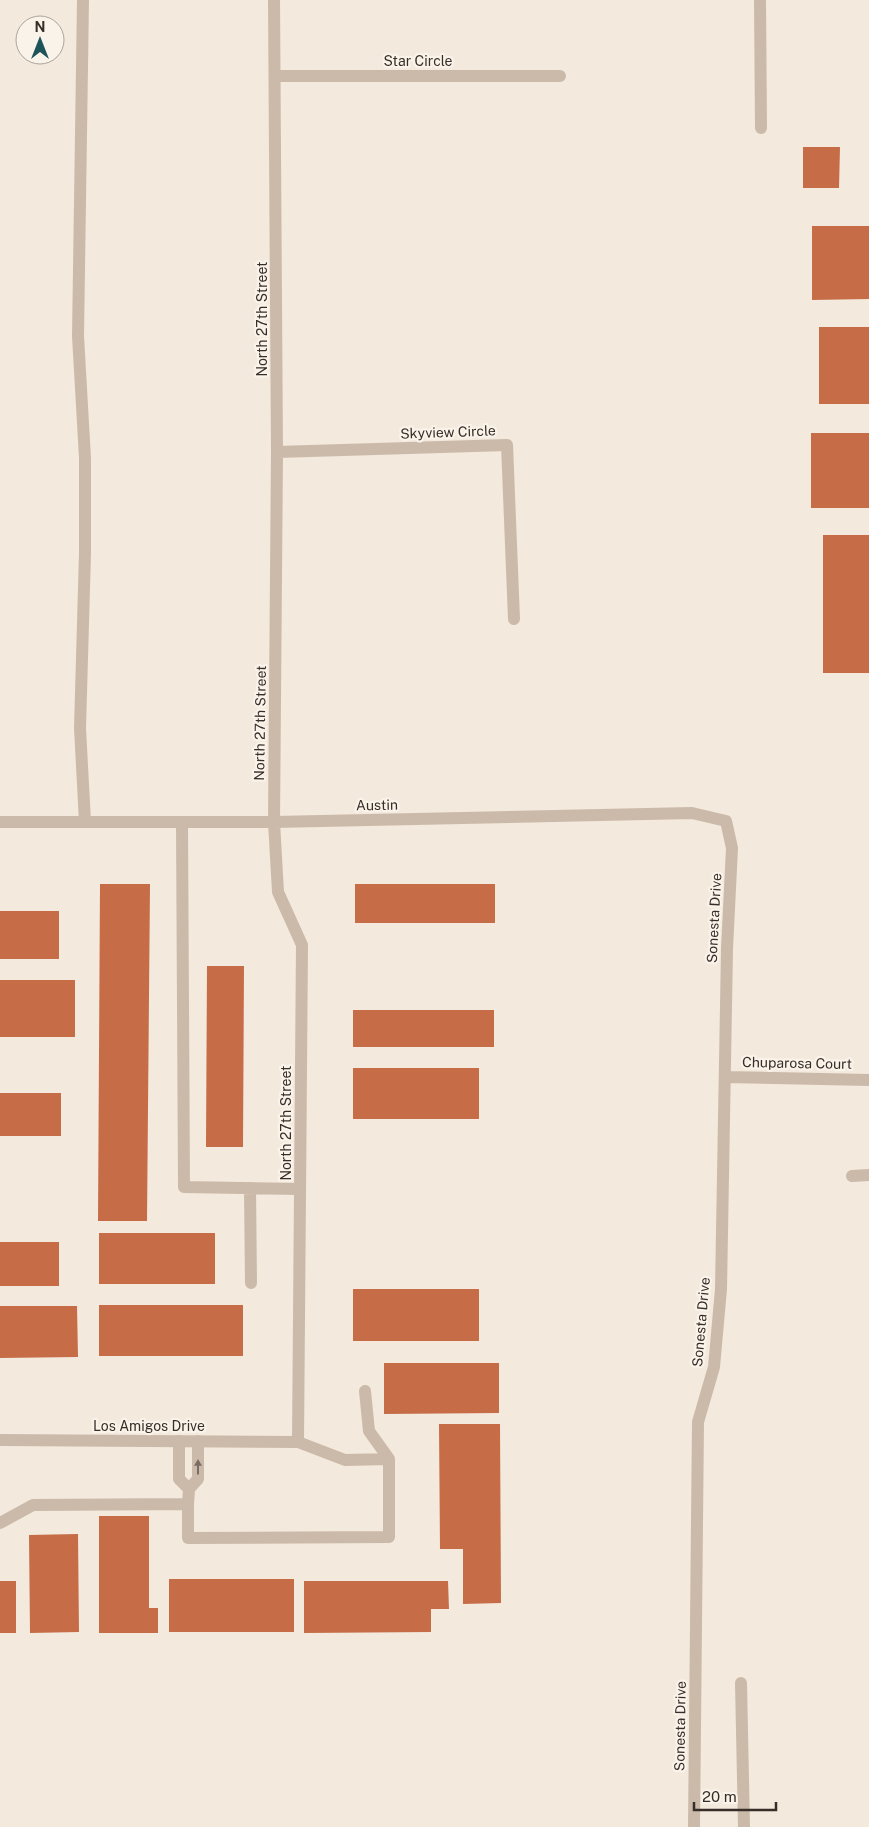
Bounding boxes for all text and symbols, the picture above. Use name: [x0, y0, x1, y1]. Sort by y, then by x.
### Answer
north arrow: [15, 15, 65, 65]
text: N: [35, 19, 45, 35]
street label: Star Circle: [383, 53, 453, 69]
street label: North 27th Street: [254, 261, 270, 377]
street label: Skyview Circle: [400, 422, 496, 442]
street label: North 27th Street: [251, 665, 269, 781]
street label: Austin: [356, 797, 398, 813]
street label: Sonesta Drive: [704, 872, 724, 963]
street label: Chuparosa Court: [742, 1054, 852, 1072]
street label: North 27th Street: [278, 1065, 294, 1181]
street label: Sonesta Drive: [689, 1276, 713, 1368]
street label: Los Amigos Drive: [93, 1418, 205, 1434]
one-way arrow: [194, 1459, 202, 1475]
street label: Sonesta Drive: [671, 1681, 689, 1771]
scale bar: [694, 1780, 776, 1812]
text: 20 m: [702, 1788, 737, 1805]

